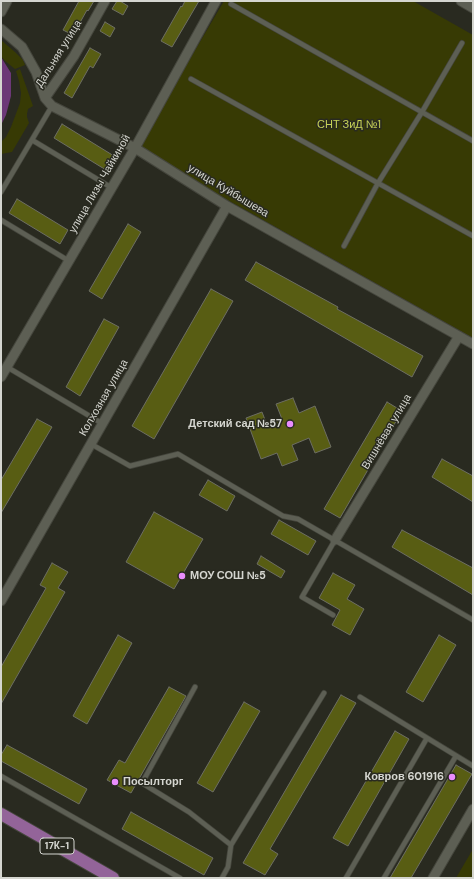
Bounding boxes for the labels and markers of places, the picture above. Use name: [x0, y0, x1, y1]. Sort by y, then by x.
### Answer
place label: Детский сад №57: [188, 417, 282, 431]
marker: Детский сад №57: [285, 419, 295, 429]
place label: МОУ СОШ №5: [190, 569, 266, 583]
marker: МОУ СОШ №5: [177, 571, 187, 581]
place label: Ковров 601916: [364, 770, 444, 784]
marker: Ковров 601916: [447, 772, 457, 782]
place label: Посылторг: [123, 775, 183, 789]
marker: Посылторг: [110, 777, 120, 787]

